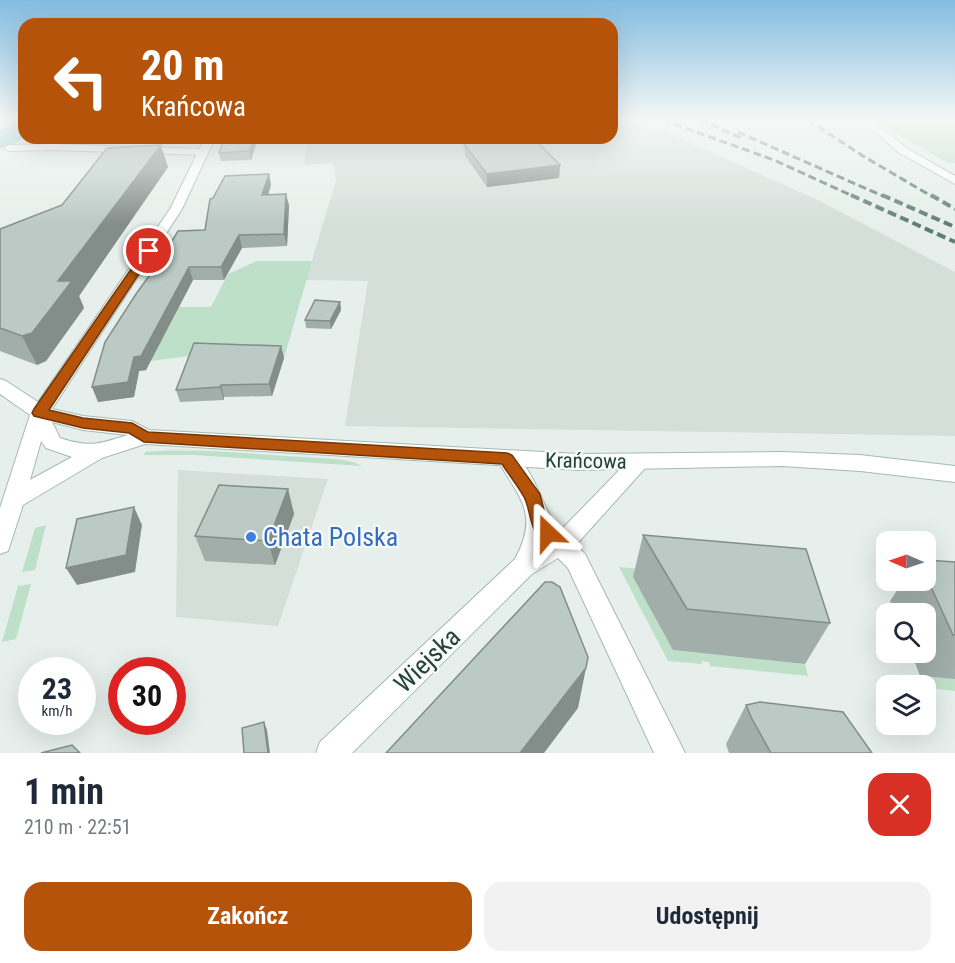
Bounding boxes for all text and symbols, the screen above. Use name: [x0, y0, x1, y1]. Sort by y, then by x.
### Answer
text: 20 m: [141, 41, 224, 90]
icon: left: [42, 42, 120, 120]
text: Krańcowa: [141, 91, 246, 123]
pin: [123, 225, 174, 276]
icon: arrive: [132, 234, 165, 267]
street label: Krańcowa: [545, 448, 627, 474]
position arrow: [516, 501, 580, 565]
place label: Chata Polska: [263, 522, 398, 552]
marker: Chata Polska: [244, 530, 258, 544]
north arrow: [876, 531, 936, 591]
map controls: [876, 531, 936, 735]
button: search: [876, 603, 936, 663]
street label: Wiejska: [388, 621, 466, 699]
speed limit sign: 30: [108, 657, 186, 735]
text: 23: [42, 671, 72, 706]
button: layers: [876, 675, 936, 735]
text: km/h: [42, 702, 72, 720]
text: 1 min: [24, 771, 104, 813]
button: close: [868, 773, 931, 836]
text: 210 m · 22:51: [24, 815, 131, 839]
button: Zakończ: [24, 882, 472, 951]
button: Udostępnij: [484, 882, 931, 951]

